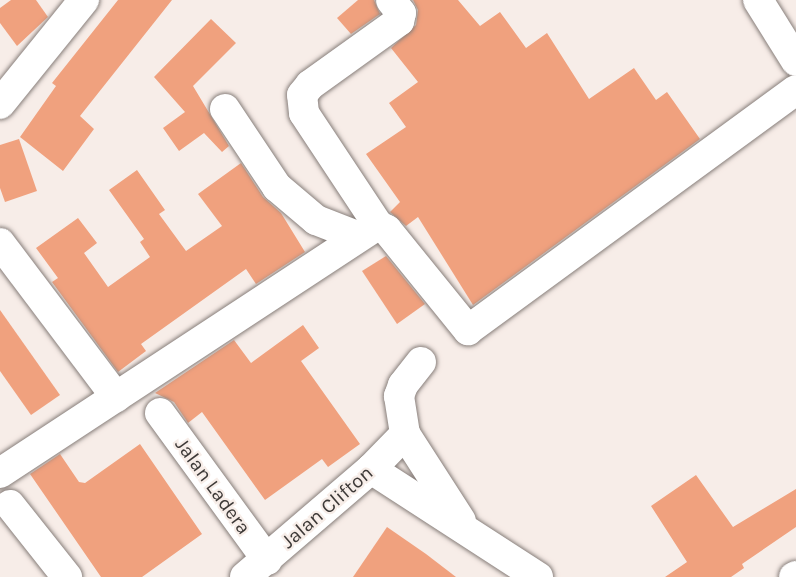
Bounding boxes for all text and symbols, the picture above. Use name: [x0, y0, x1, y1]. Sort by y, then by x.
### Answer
street label: Jalan Ladera: [170, 433, 256, 539]
street label: Jalan Clifton: [276, 461, 378, 553]

